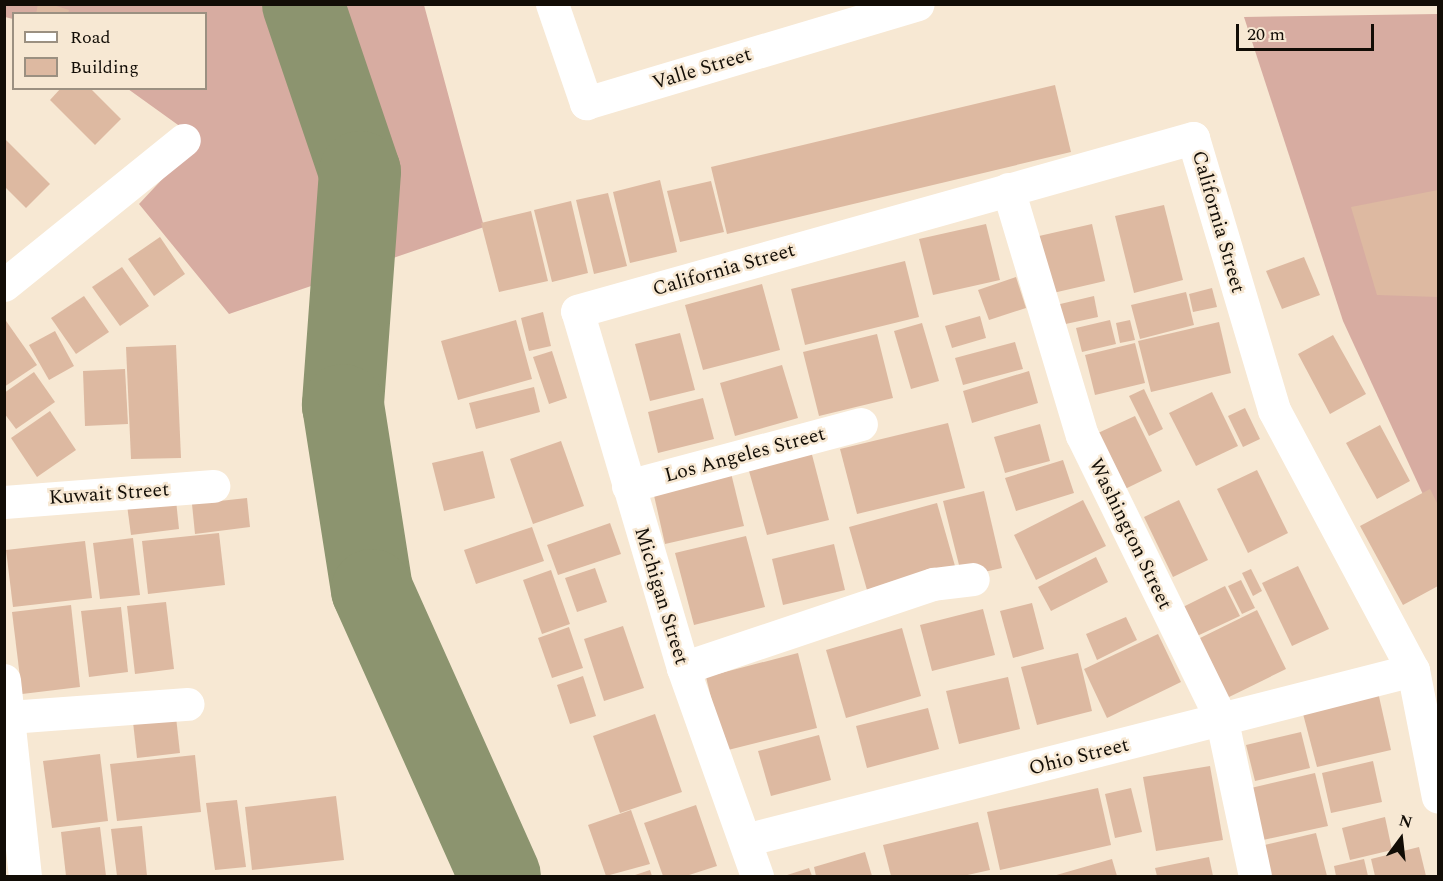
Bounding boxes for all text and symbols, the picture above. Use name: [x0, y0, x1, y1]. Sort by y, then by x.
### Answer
legend: [12, 12, 207, 90]
scale bar: [1239, 12, 1377, 50]
text: 20 m: [1247, 21, 1285, 48]
text: Road: [70, 24, 111, 51]
street label: Valle Street: [650, 43, 754, 95]
text: Building: [70, 54, 139, 81]
street label: California Street: [1186, 148, 1250, 296]
street label: California Street: [650, 238, 798, 302]
street label: Los Angeles Street: [662, 422, 828, 488]
street label: Washington Street: [1083, 455, 1177, 613]
street label: Kuwait Street: [48, 478, 170, 510]
street label: Michigan Street: [629, 524, 693, 668]
street label: Ohio Street: [1027, 733, 1131, 781]
text: N: [1396, 808, 1415, 835]
north arrow: [1371, 809, 1431, 869]

